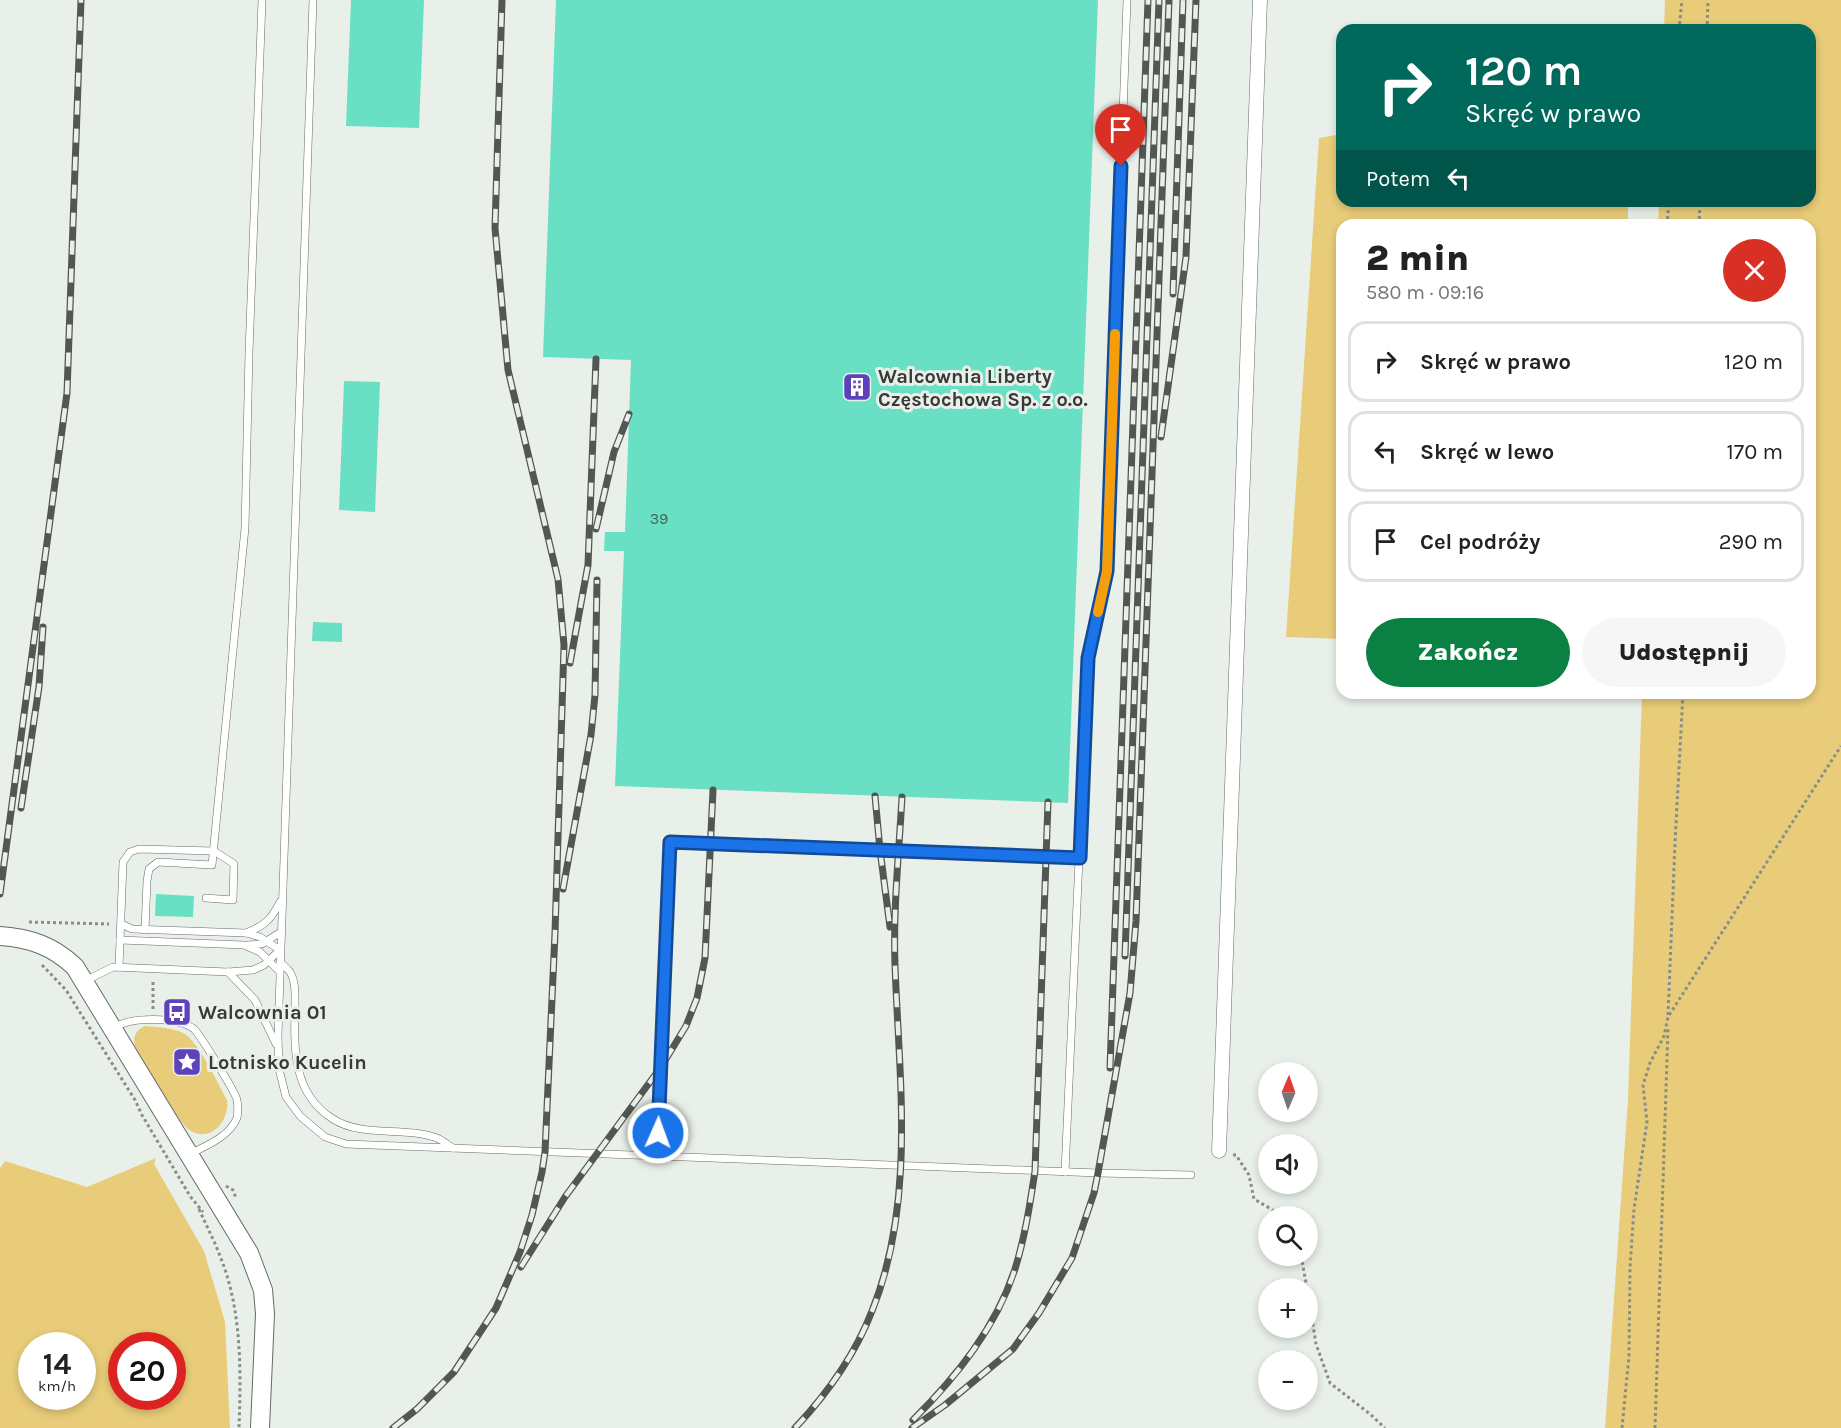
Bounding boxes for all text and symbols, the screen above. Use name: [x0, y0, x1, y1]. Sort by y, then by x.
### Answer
text: 120 m: [1465, 46, 1582, 96]
icon: right: [1366, 48, 1444, 126]
text: Skręć w prawo: [1465, 97, 1641, 129]
pin: [1095, 104, 1146, 166]
icon: arrive: [1104, 113, 1137, 146]
icon: left: [1442, 162, 1475, 195]
text: Potem: [1366, 166, 1430, 192]
text: 2 min: [1366, 237, 1469, 279]
button: close: [1723, 239, 1786, 302]
text: 580 m · 09:16: [1366, 281, 1484, 304]
icon: right: [1369, 345, 1402, 378]
text: Skręć w prawo: [1420, 349, 1571, 375]
text: 120 m: [1724, 349, 1783, 375]
place label: Walcownia Liberty Częstochowa Sp. z o.o.: [878, 365, 1088, 411]
building icon: Walcownia Liberty Częstochowa Sp. z o.o.: [841, 371, 873, 403]
icon: left: [1369, 435, 1402, 468]
text: Skręć w lewo: [1420, 439, 1554, 465]
text: 170 m: [1727, 439, 1783, 465]
house number: 39: [650, 509, 668, 528]
icon: arrive: [1369, 525, 1402, 558]
text: Cel podróży: [1420, 529, 1540, 555]
text: 290 m: [1719, 529, 1783, 555]
button: Zakończ: [1366, 618, 1570, 687]
button: Udostępnij: [1582, 618, 1786, 687]
bus stop icon: Walcownia 01: [161, 996, 193, 1028]
place label: Walcownia 01: [198, 1001, 327, 1024]
place icon: Lotnisko Kucelin: [171, 1046, 203, 1078]
place label: Lotnisko Kucelin: [208, 1051, 367, 1074]
north arrow: [1258, 1062, 1318, 1122]
map controls: [1258, 1062, 1318, 1410]
position arrow: [626, 1101, 690, 1165]
button: sound: [1258, 1134, 1318, 1194]
button: search: [1258, 1206, 1318, 1266]
button: +: [1258, 1278, 1318, 1338]
speed limit sign: 20: [108, 1332, 186, 1410]
text: 14: [43, 1346, 71, 1382]
button: −: [1258, 1350, 1318, 1410]
text: km/h: [38, 1377, 76, 1395]

